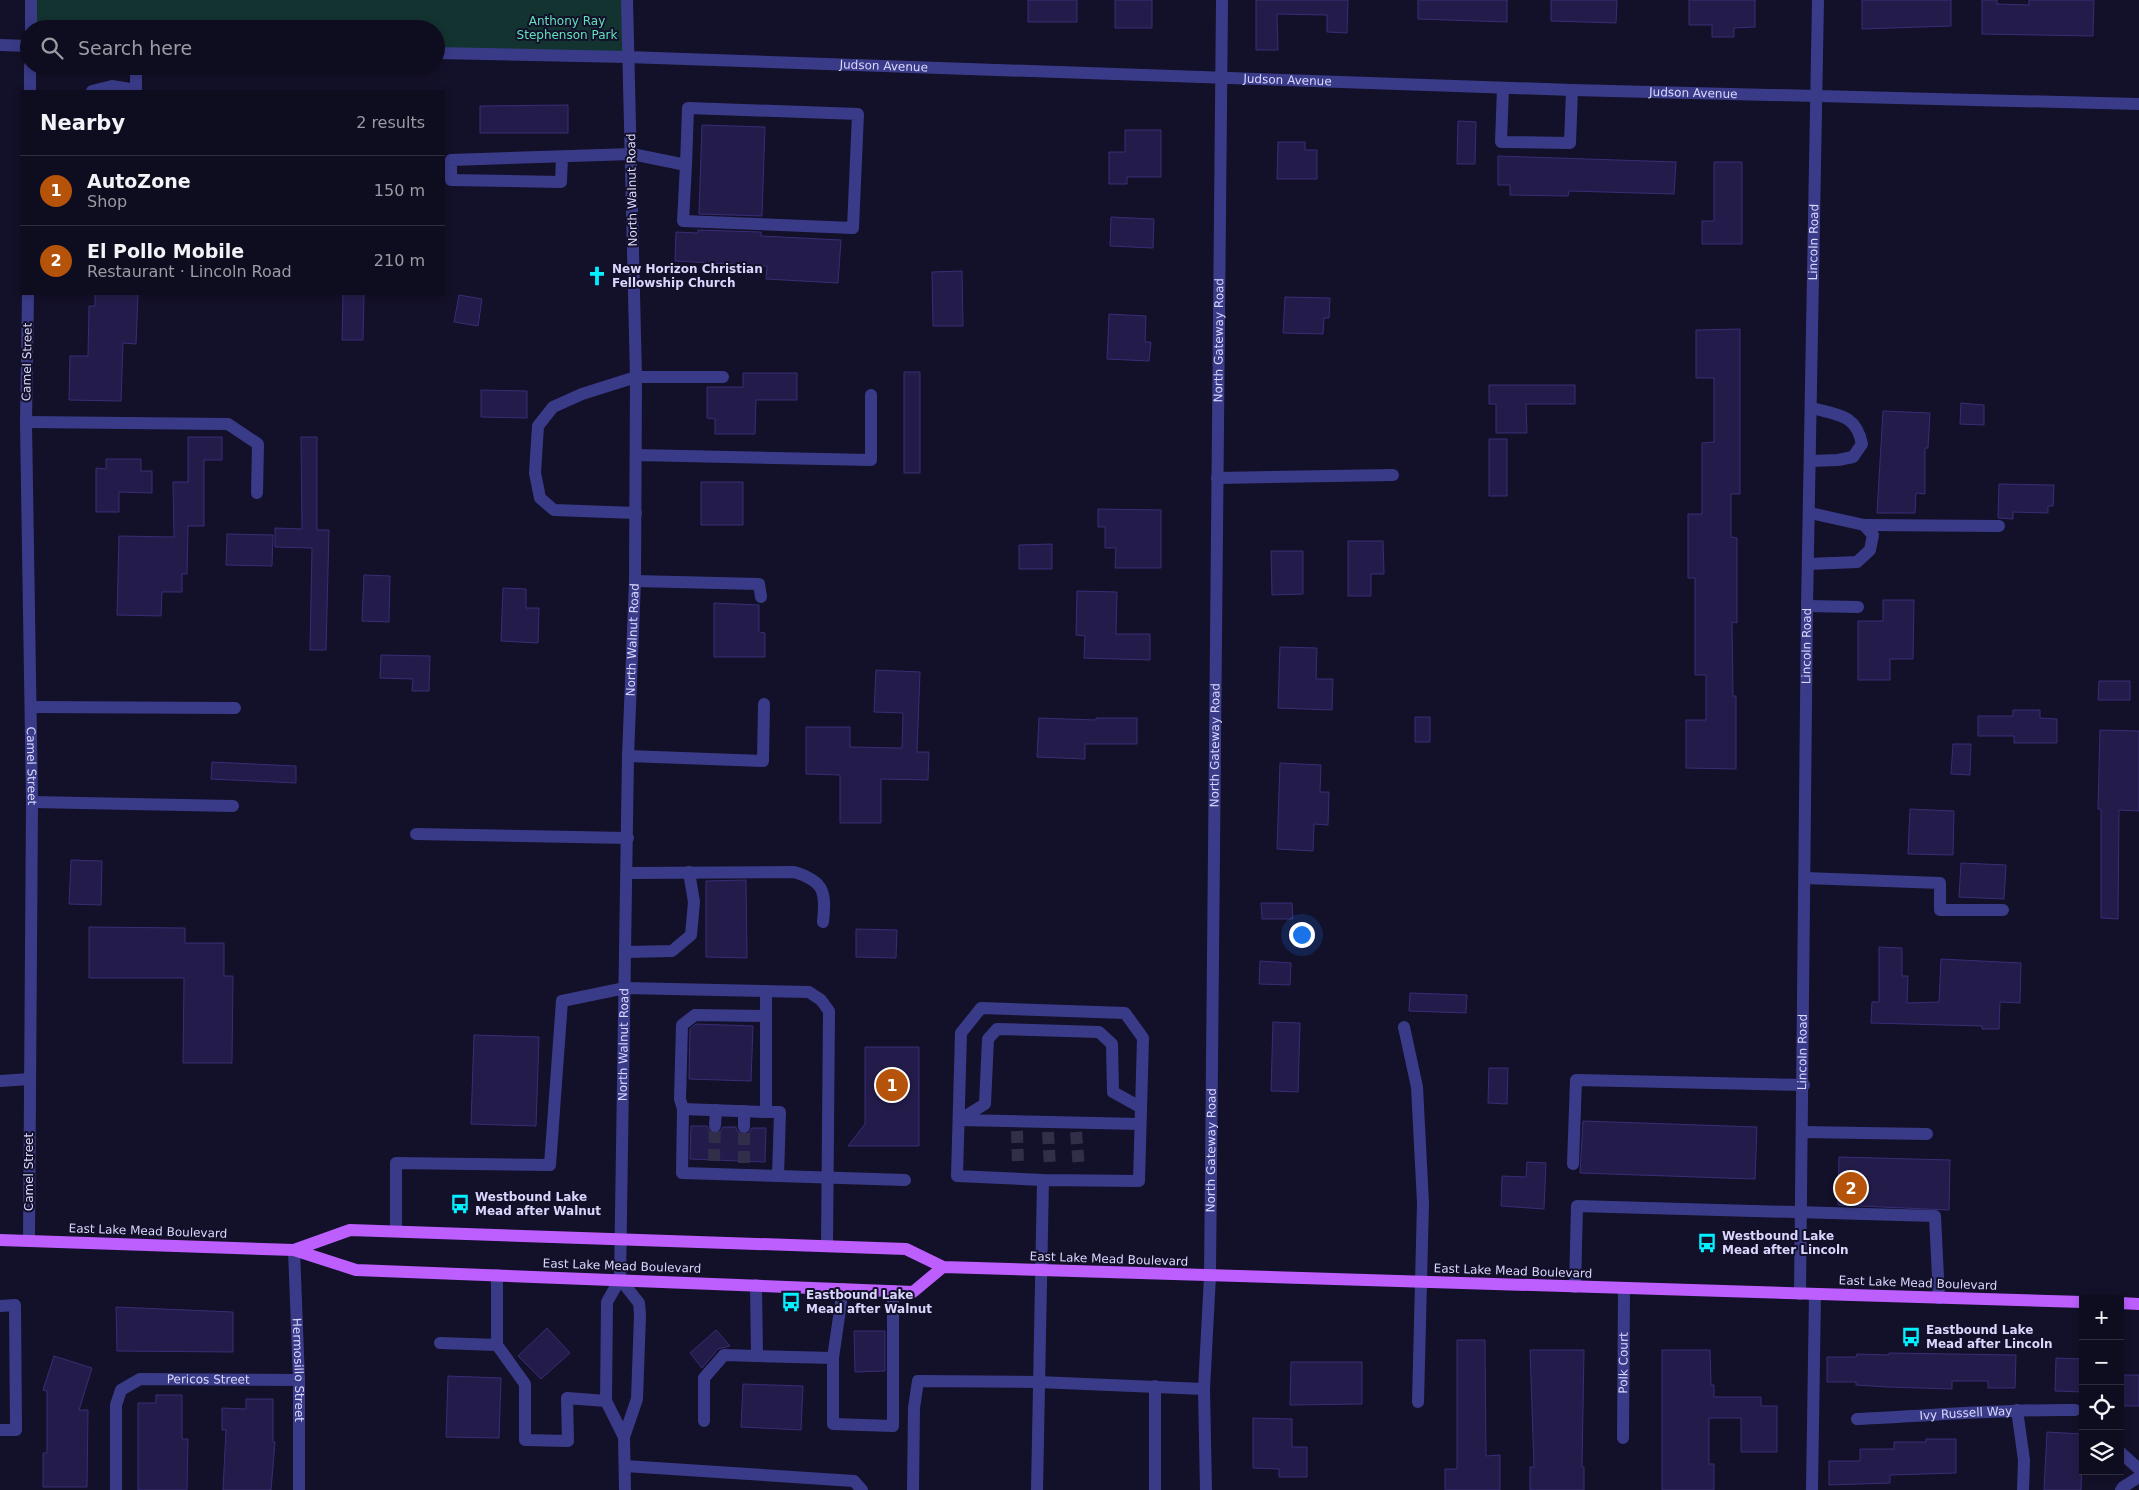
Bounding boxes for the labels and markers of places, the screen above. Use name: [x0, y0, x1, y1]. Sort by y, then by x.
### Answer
place label: New Horizon Christian Fellowship Church: [612, 262, 763, 290]
church icon: New Horizon Christian Fellowship Church: [586, 265, 608, 287]
pin: 1: [876, 1066, 908, 1104]
pin: 2: [1835, 1169, 1867, 1207]
place label: Westbound Lake Mead after Walnut: [475, 1190, 601, 1218]
bus stop icon: Westbound Lake Mead after Walnut: [449, 1193, 471, 1215]
place label: Westbound Lake Mead after Lincoln: [1722, 1229, 1849, 1257]
bus stop icon: Westbound Lake Mead after Lincoln: [1696, 1232, 1718, 1254]
place label: Eastbound Lake Mead after Walnut: [806, 1288, 932, 1316]
bus stop icon: Eastbound Lake Mead after Walnut: [780, 1291, 802, 1313]
place label: Eastbound Lake Mead after Lincoln: [1926, 1323, 2053, 1351]
bus stop icon: Eastbound Lake Mead after Lincoln: [1900, 1326, 1922, 1348]

